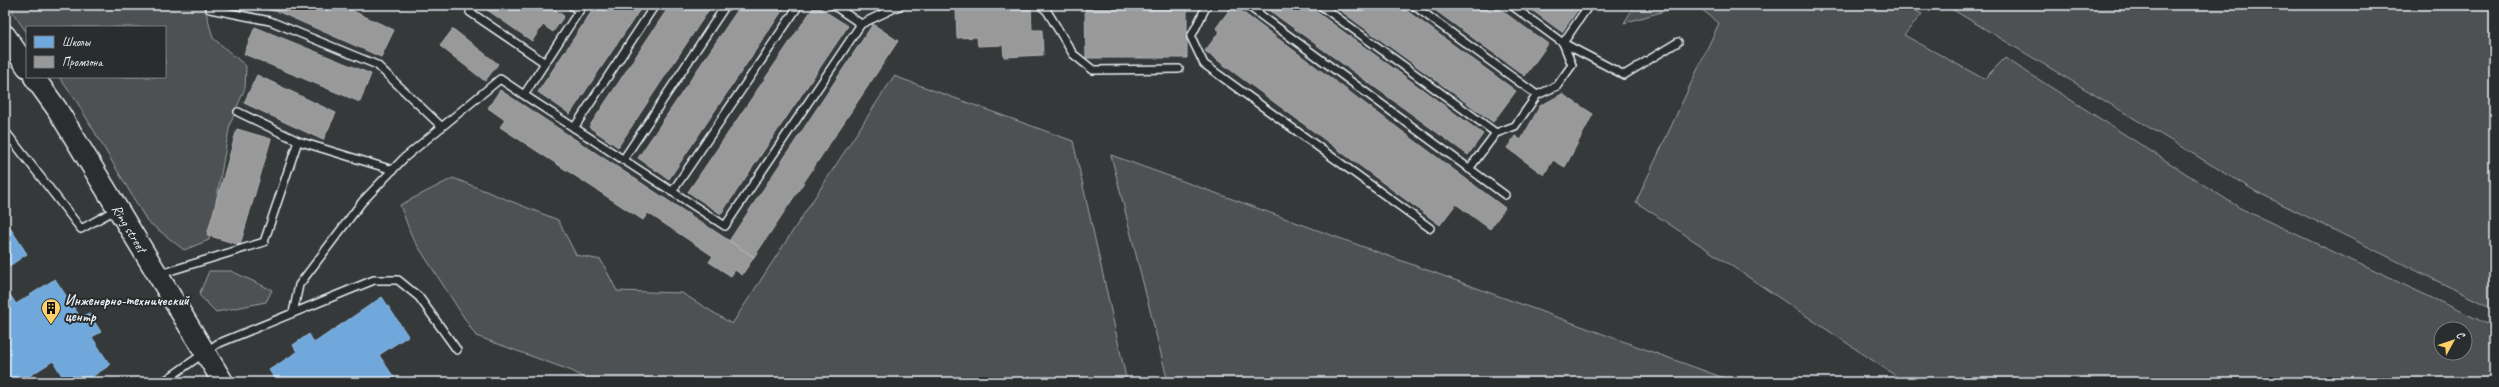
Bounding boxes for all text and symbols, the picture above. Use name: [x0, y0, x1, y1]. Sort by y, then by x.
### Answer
legend: [26, 26, 166, 78]
text: Школы: [62, 34, 92, 50]
text: Промзона: [62, 54, 104, 70]
street label: Ring street: [108, 201, 152, 257]
place label: Инженерно-технический центр: [65, 292, 190, 325]
building icon: Инженерно-технический центр: [40, 297, 62, 325]
north arrow: [2433, 321, 2473, 361]
text: С: [2454, 328, 2469, 342]

